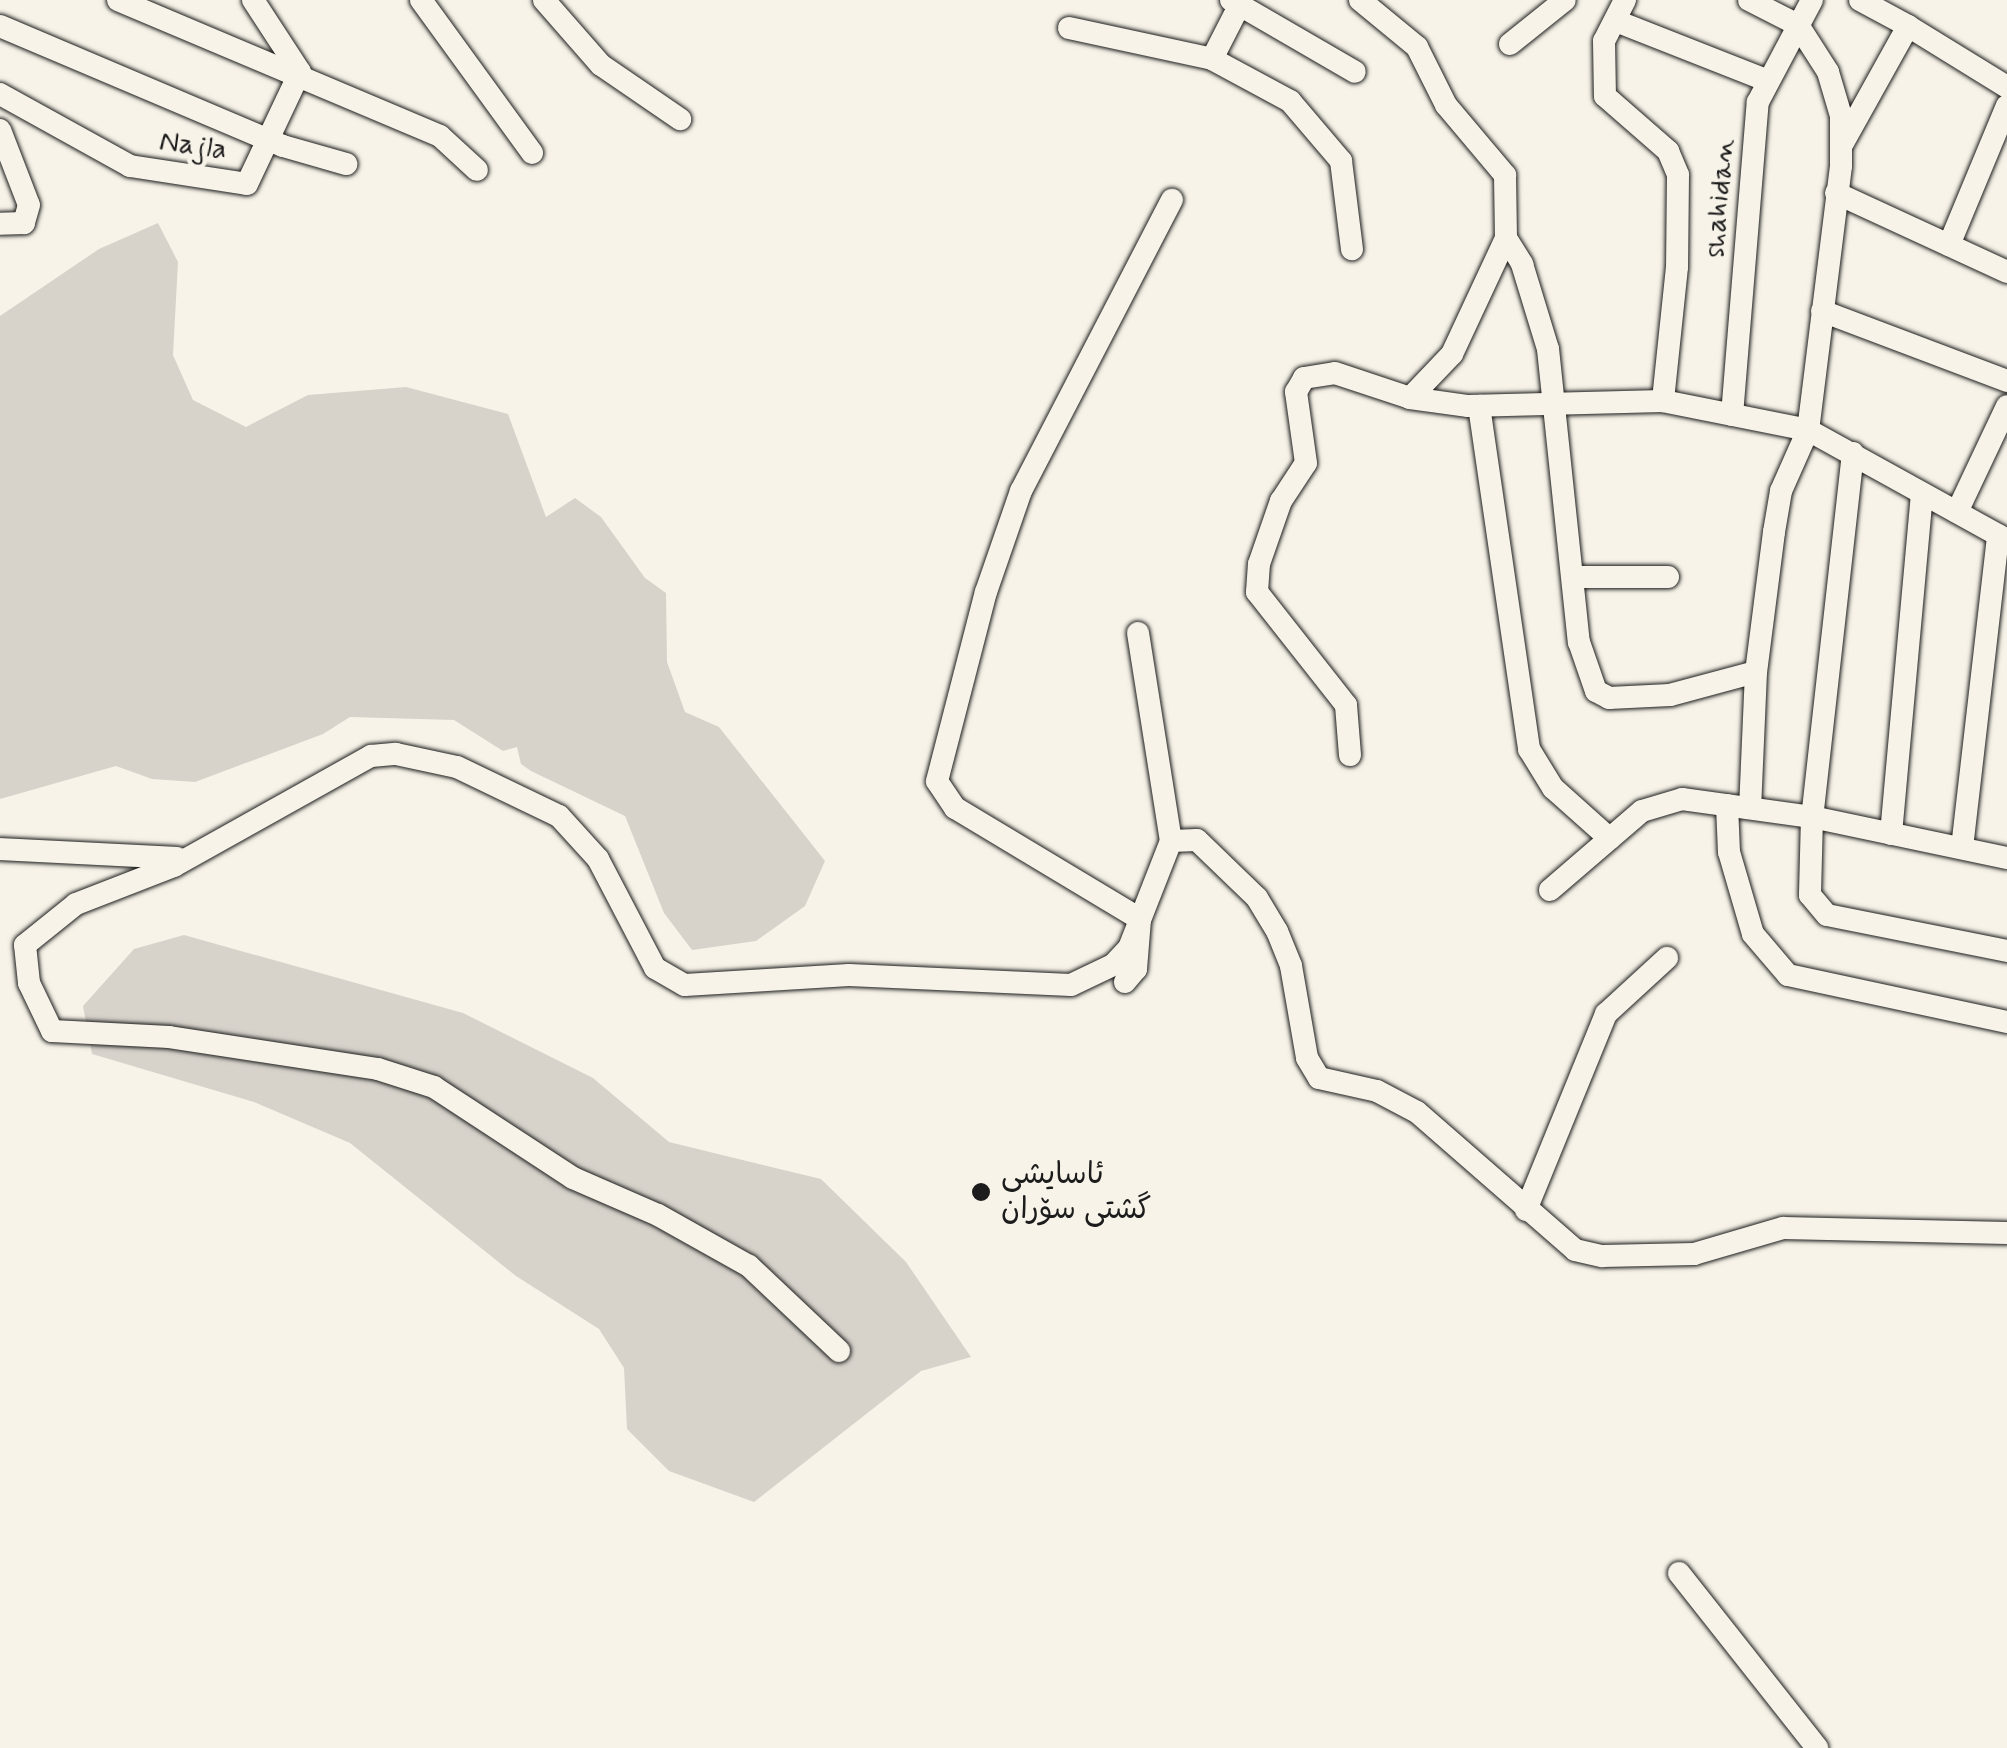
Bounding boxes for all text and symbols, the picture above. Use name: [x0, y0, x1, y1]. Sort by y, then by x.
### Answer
street label: Najla: [157, 123, 229, 169]
street label: shahidan: [1697, 137, 1743, 259]
place label: ئاسایشی گشتی سۆران: [1001, 1157, 1151, 1228]
marker: ئاسایشی گشتی سۆران: [970, 1181, 992, 1203]

